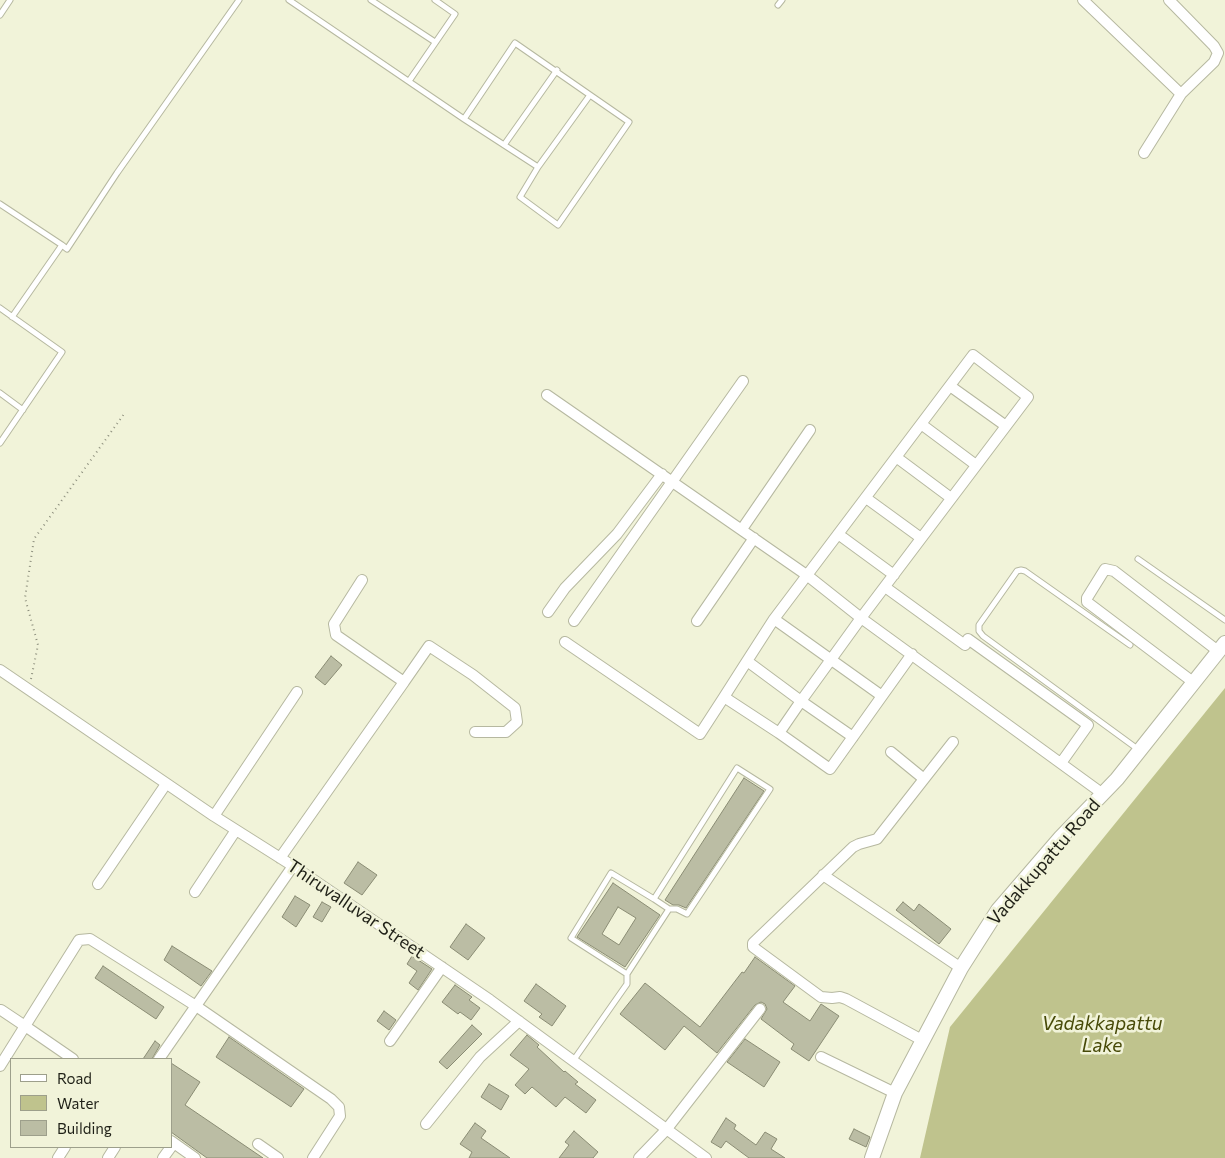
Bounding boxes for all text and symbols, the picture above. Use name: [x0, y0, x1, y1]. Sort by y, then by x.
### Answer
street label: Vadakkupattu Road: [983, 794, 1105, 930]
street label: Thiruvalluvar Street: [283, 855, 429, 963]
water label: Vadakkapattu Lake: [1042, 1013, 1162, 1057]
legend: [10, 1058, 172, 1148]
text: Road: [57, 1069, 92, 1087]
text: Water: [57, 1094, 99, 1112]
text: Building: [57, 1119, 112, 1137]

